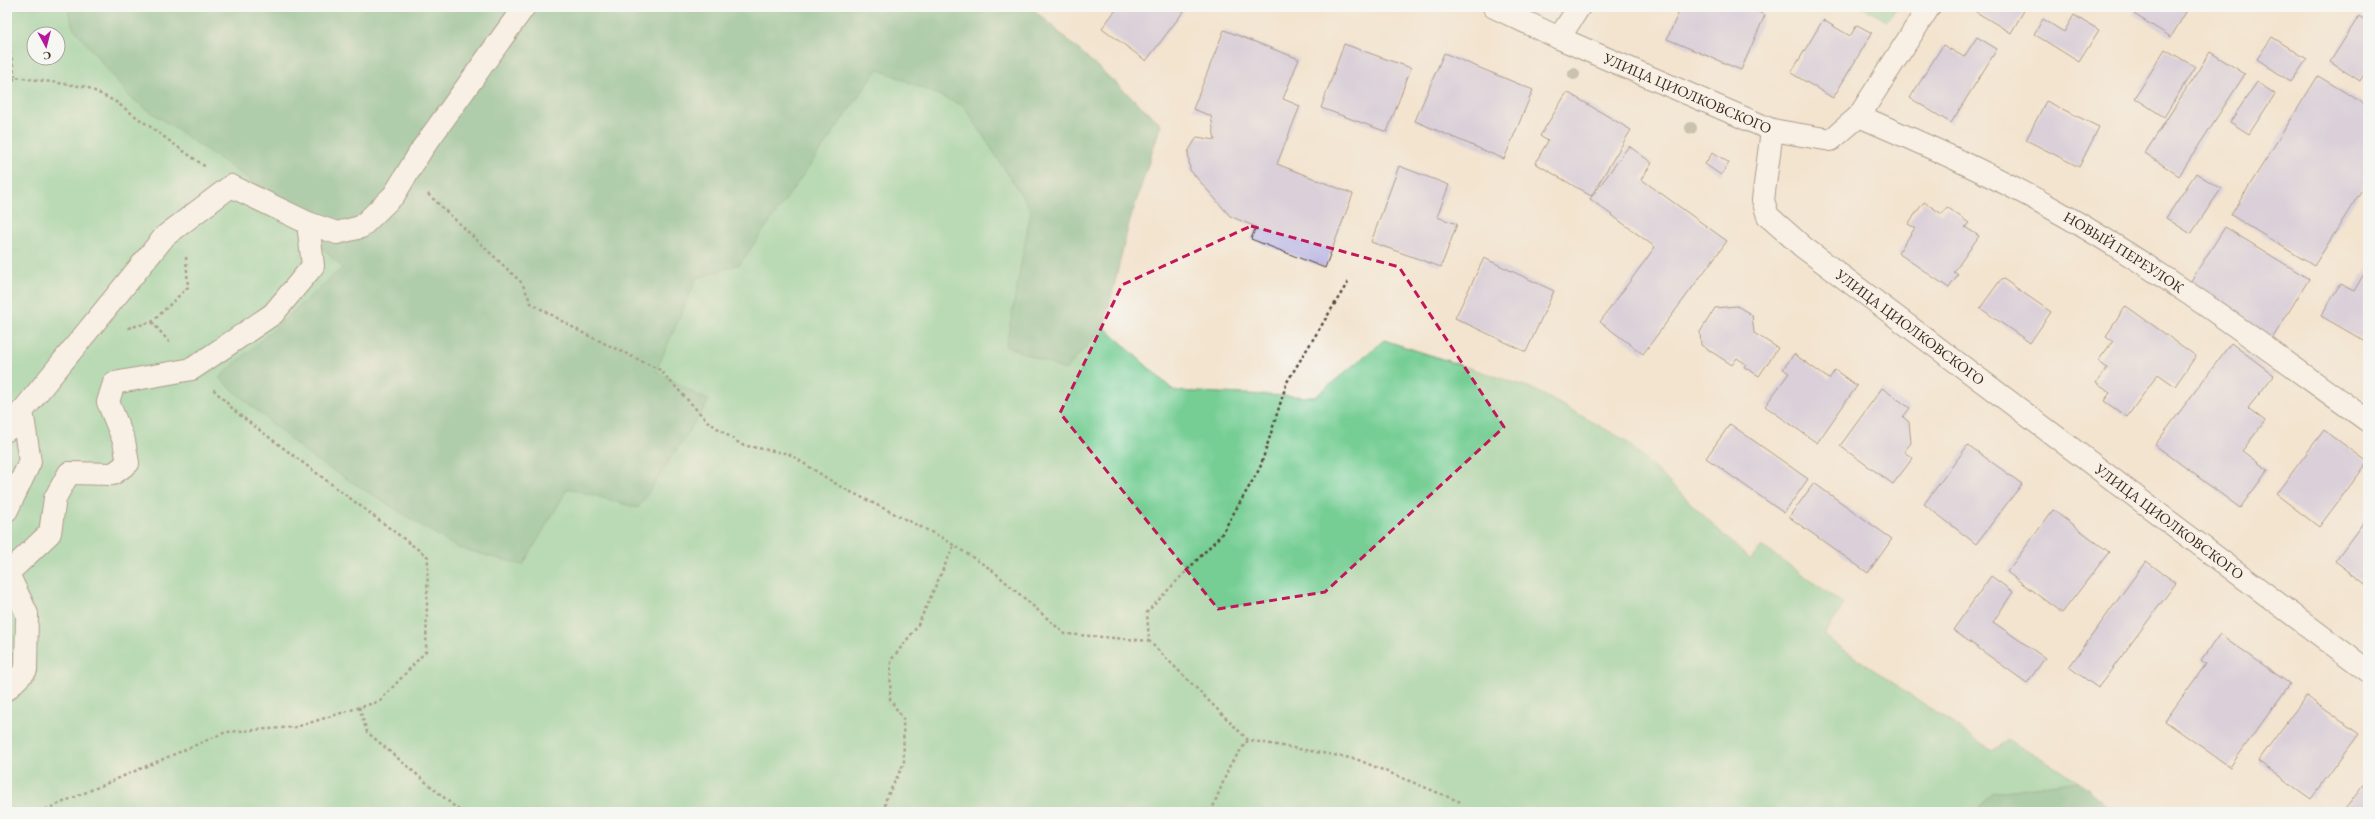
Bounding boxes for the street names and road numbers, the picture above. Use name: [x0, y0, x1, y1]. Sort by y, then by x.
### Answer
street label: УЛИЦА ЦИОЛКОВСКОГО: [1600, 48, 1775, 138]
street label: НОВЫЙ ПЕРЕУЛОК: [2060, 207, 2188, 297]
street label: УЛИЦА ЦИОЛКОВСКОГО: [1831, 264, 1989, 389]
street label: УЛИЦА ЦИОЛКОВСКОГО: [2090, 459, 2248, 584]

